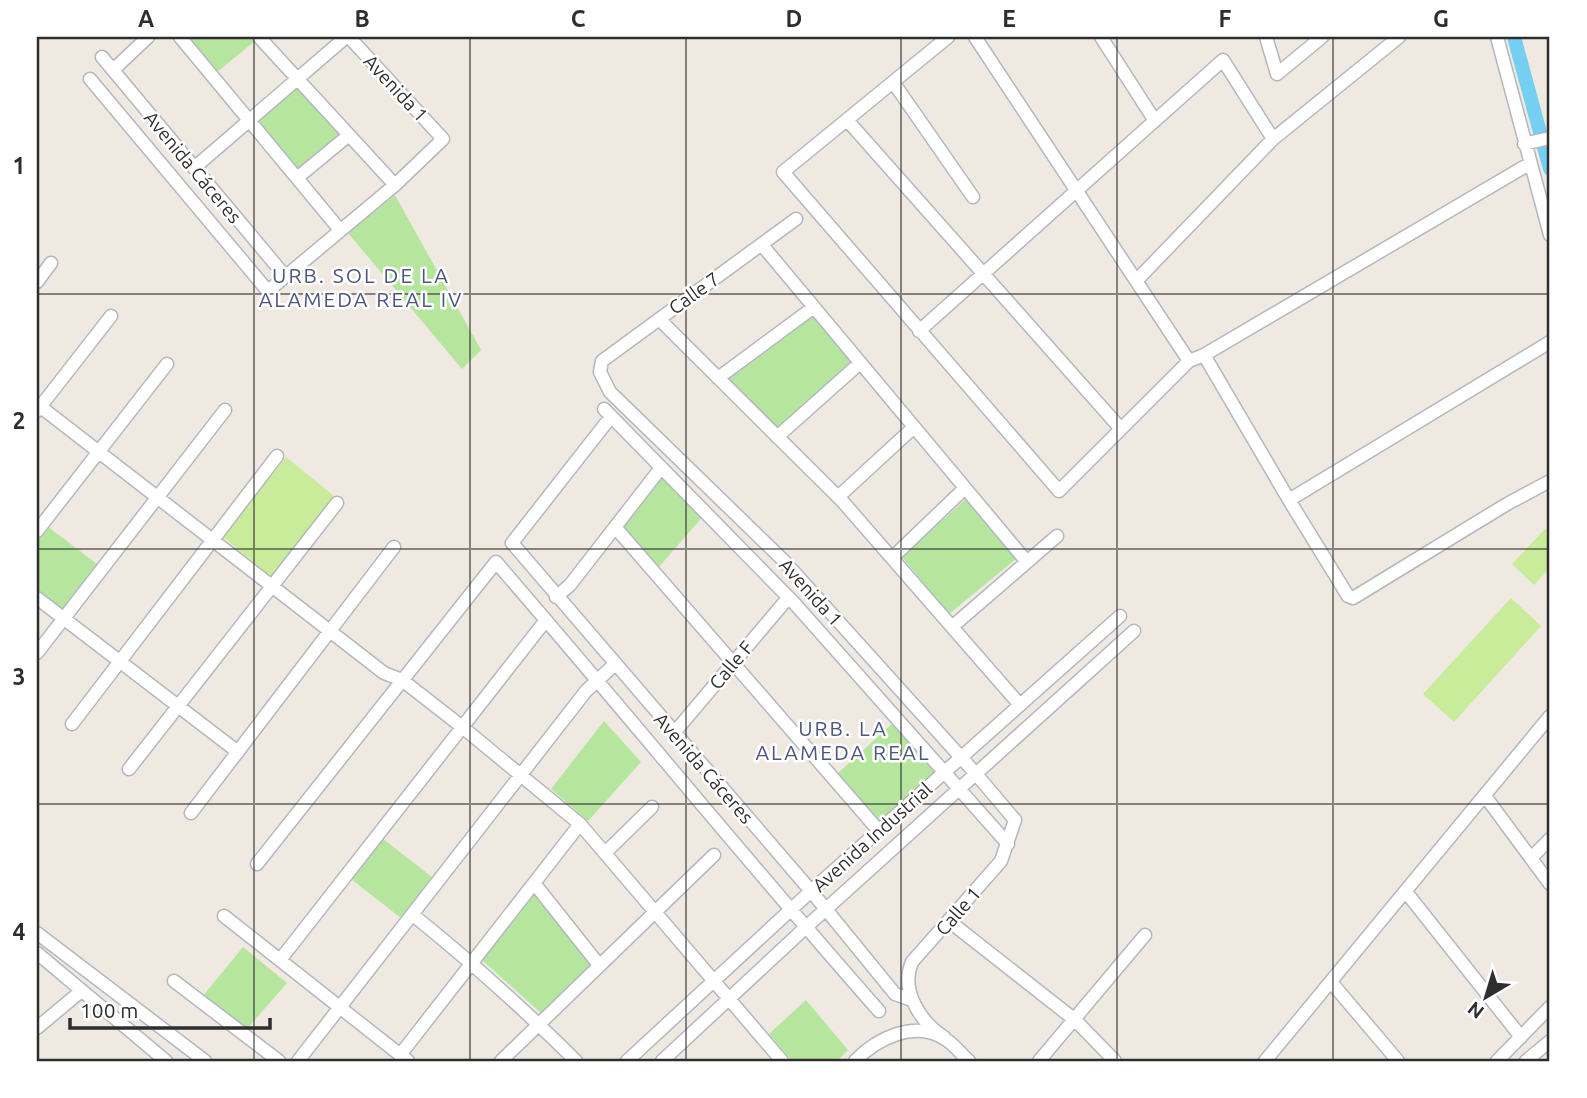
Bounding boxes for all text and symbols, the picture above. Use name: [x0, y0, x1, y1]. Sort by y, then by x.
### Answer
text: A: [138, 6, 154, 31]
text: B: [354, 6, 370, 31]
text: C: [571, 6, 586, 31]
text: D: [786, 6, 802, 31]
text: E: [1002, 6, 1016, 31]
text: F: [1219, 6, 1232, 31]
text: G: [1433, 6, 1449, 31]
street label: Avenida 1: [360, 50, 432, 126]
street label: Avenida Cáceres: [140, 107, 246, 227]
text: 1: [13, 153, 25, 178]
district label: URB. SOL DE LA ALAMEDA REAL IV: [259, 263, 463, 311]
street label: Calle 7: [664, 267, 724, 319]
text: 2: [13, 408, 25, 433]
street label: Avenida 1: [775, 554, 847, 630]
street label: Calle F: [705, 636, 757, 694]
text: 3: [13, 664, 25, 689]
street label: Avenida Cáceres: [650, 708, 758, 828]
district label: URB. LA ALAMEDA REAL: [755, 716, 931, 764]
street label: Avenida Industrial: [808, 778, 936, 896]
street label: Calle 1: [931, 882, 985, 940]
text: 4: [13, 919, 26, 944]
north arrow: [1450, 962, 1520, 1032]
scale bar: [70, 986, 270, 1030]
text: N: [1463, 997, 1488, 1023]
text: 100 m: [80, 998, 138, 1022]

